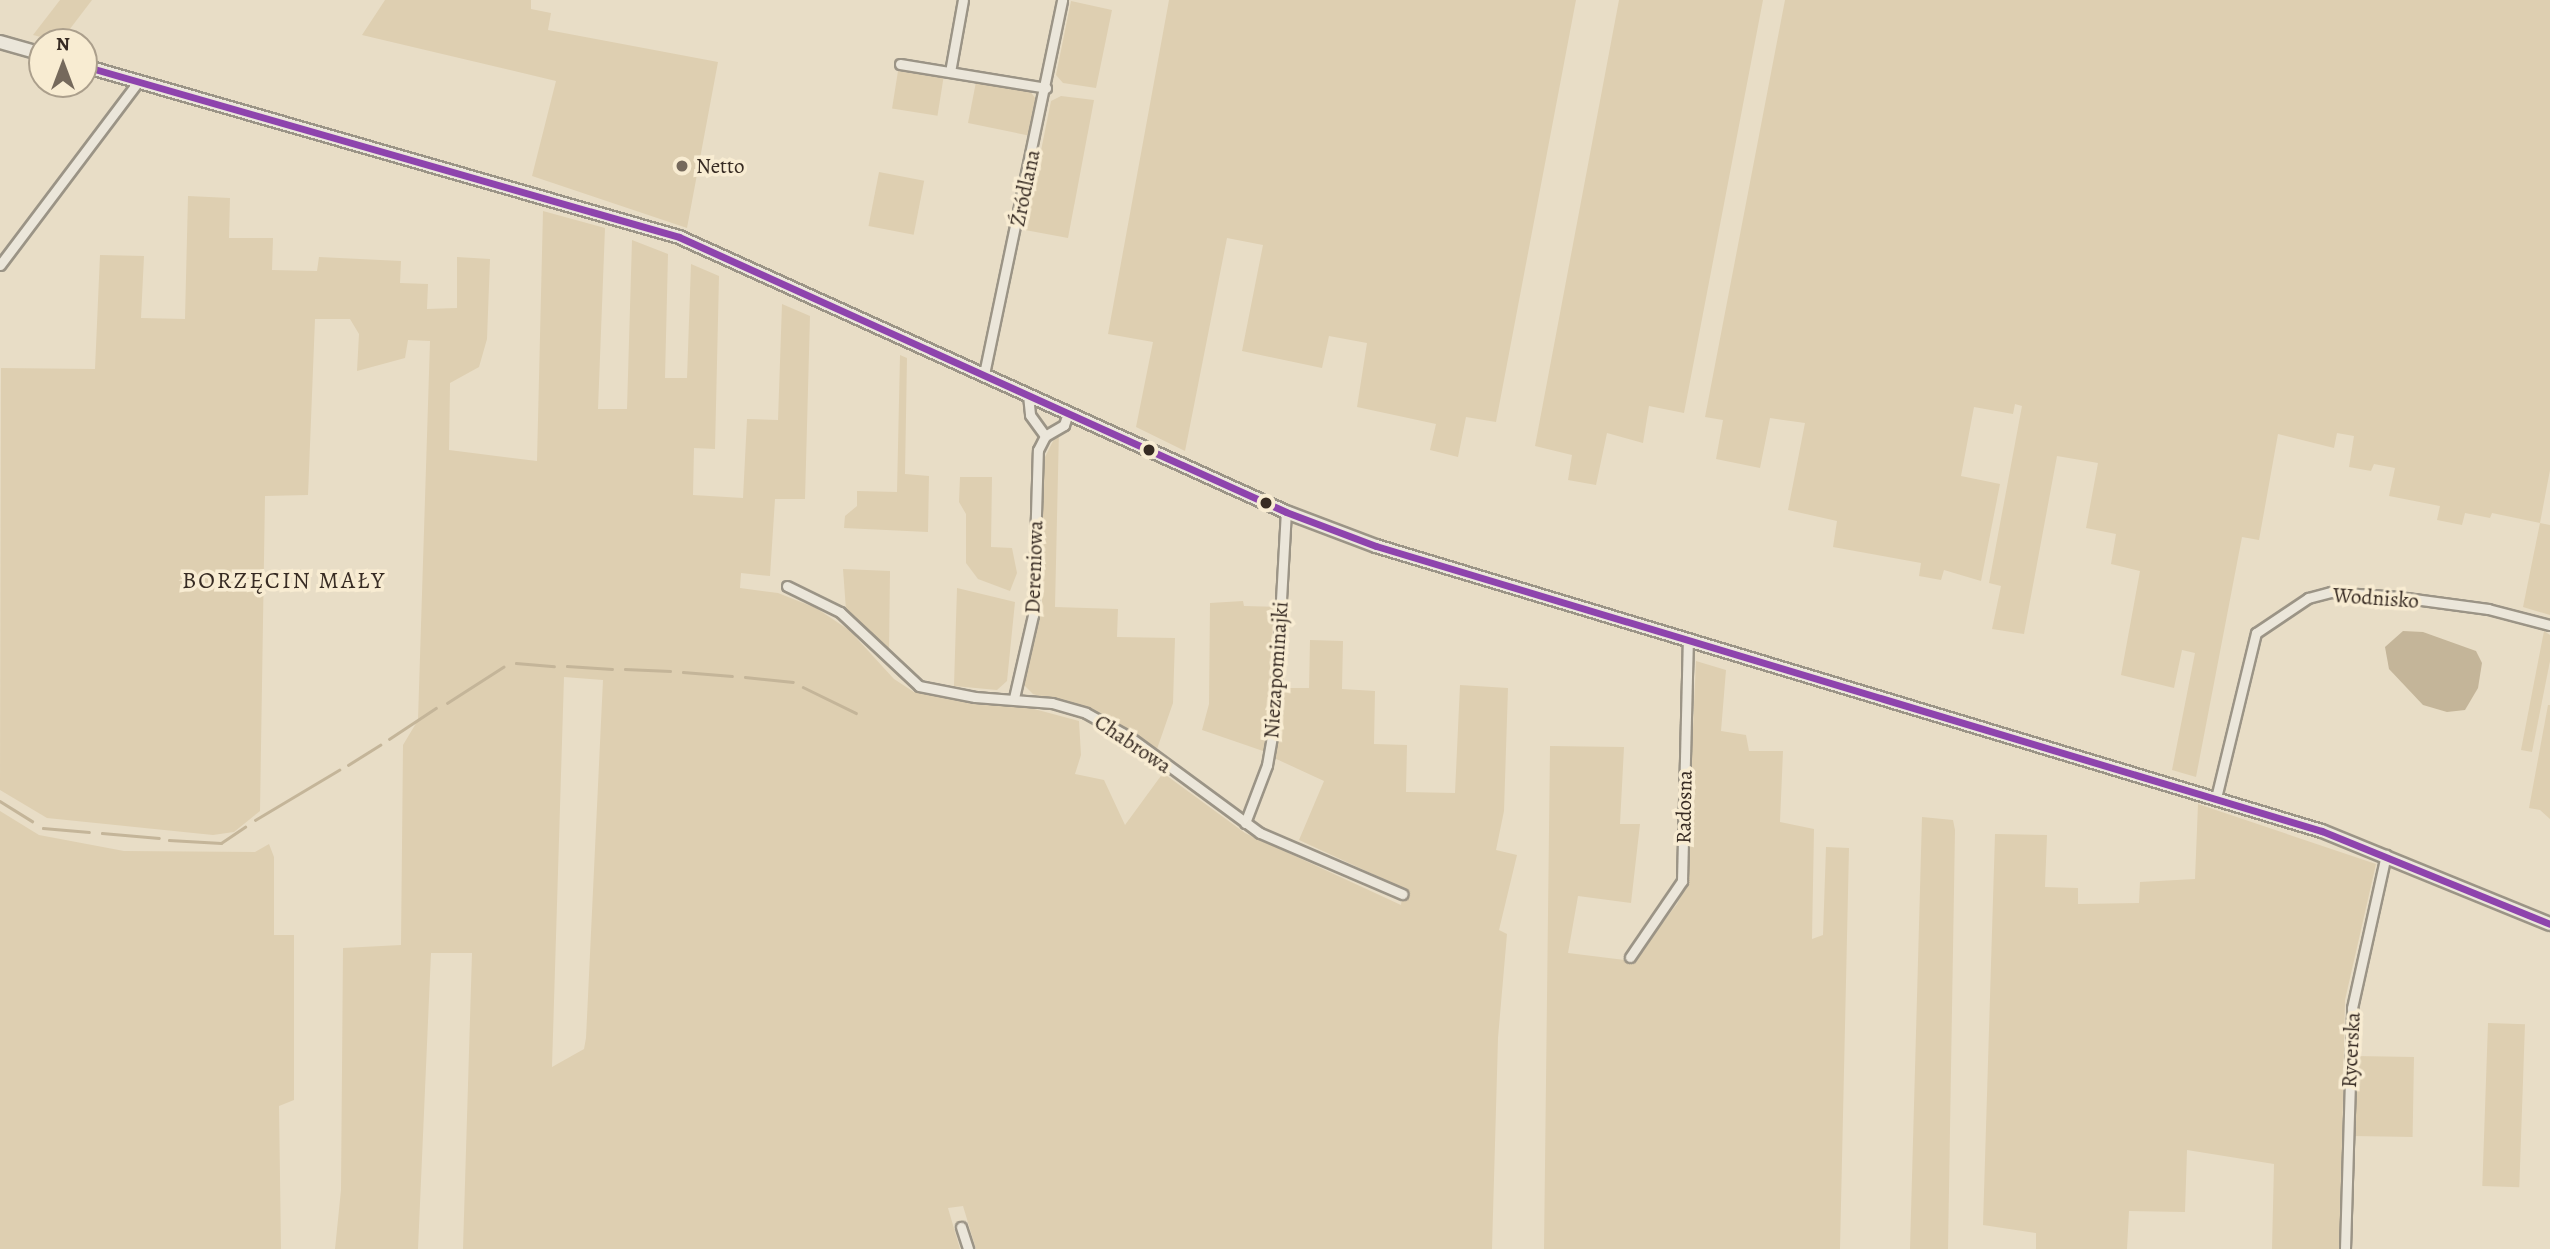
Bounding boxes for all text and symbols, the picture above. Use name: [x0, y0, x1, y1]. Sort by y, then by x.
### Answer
north arrow: [28, 28, 98, 98]
text: N: [56, 31, 70, 57]
street label: Źródlana: [1005, 147, 1045, 229]
place label: Netto: [696, 153, 744, 179]
marker: Netto: [674, 158, 690, 174]
unlabelled marker: [1142, 443, 1156, 457]
unlabelled marker: [1259, 496, 1273, 510]
street label: Dereniowa: [1020, 520, 1048, 614]
district label: BORZĘCIN MAŁY: [184, 567, 384, 595]
street label: Wodnisko: [2332, 582, 2420, 614]
street label: Niezapominajki: [1259, 601, 1293, 739]
street label: Chabrowa: [1090, 709, 1176, 779]
street label: Radosna: [1671, 770, 1697, 844]
street label: Rycerska: [2336, 1012, 2366, 1088]

